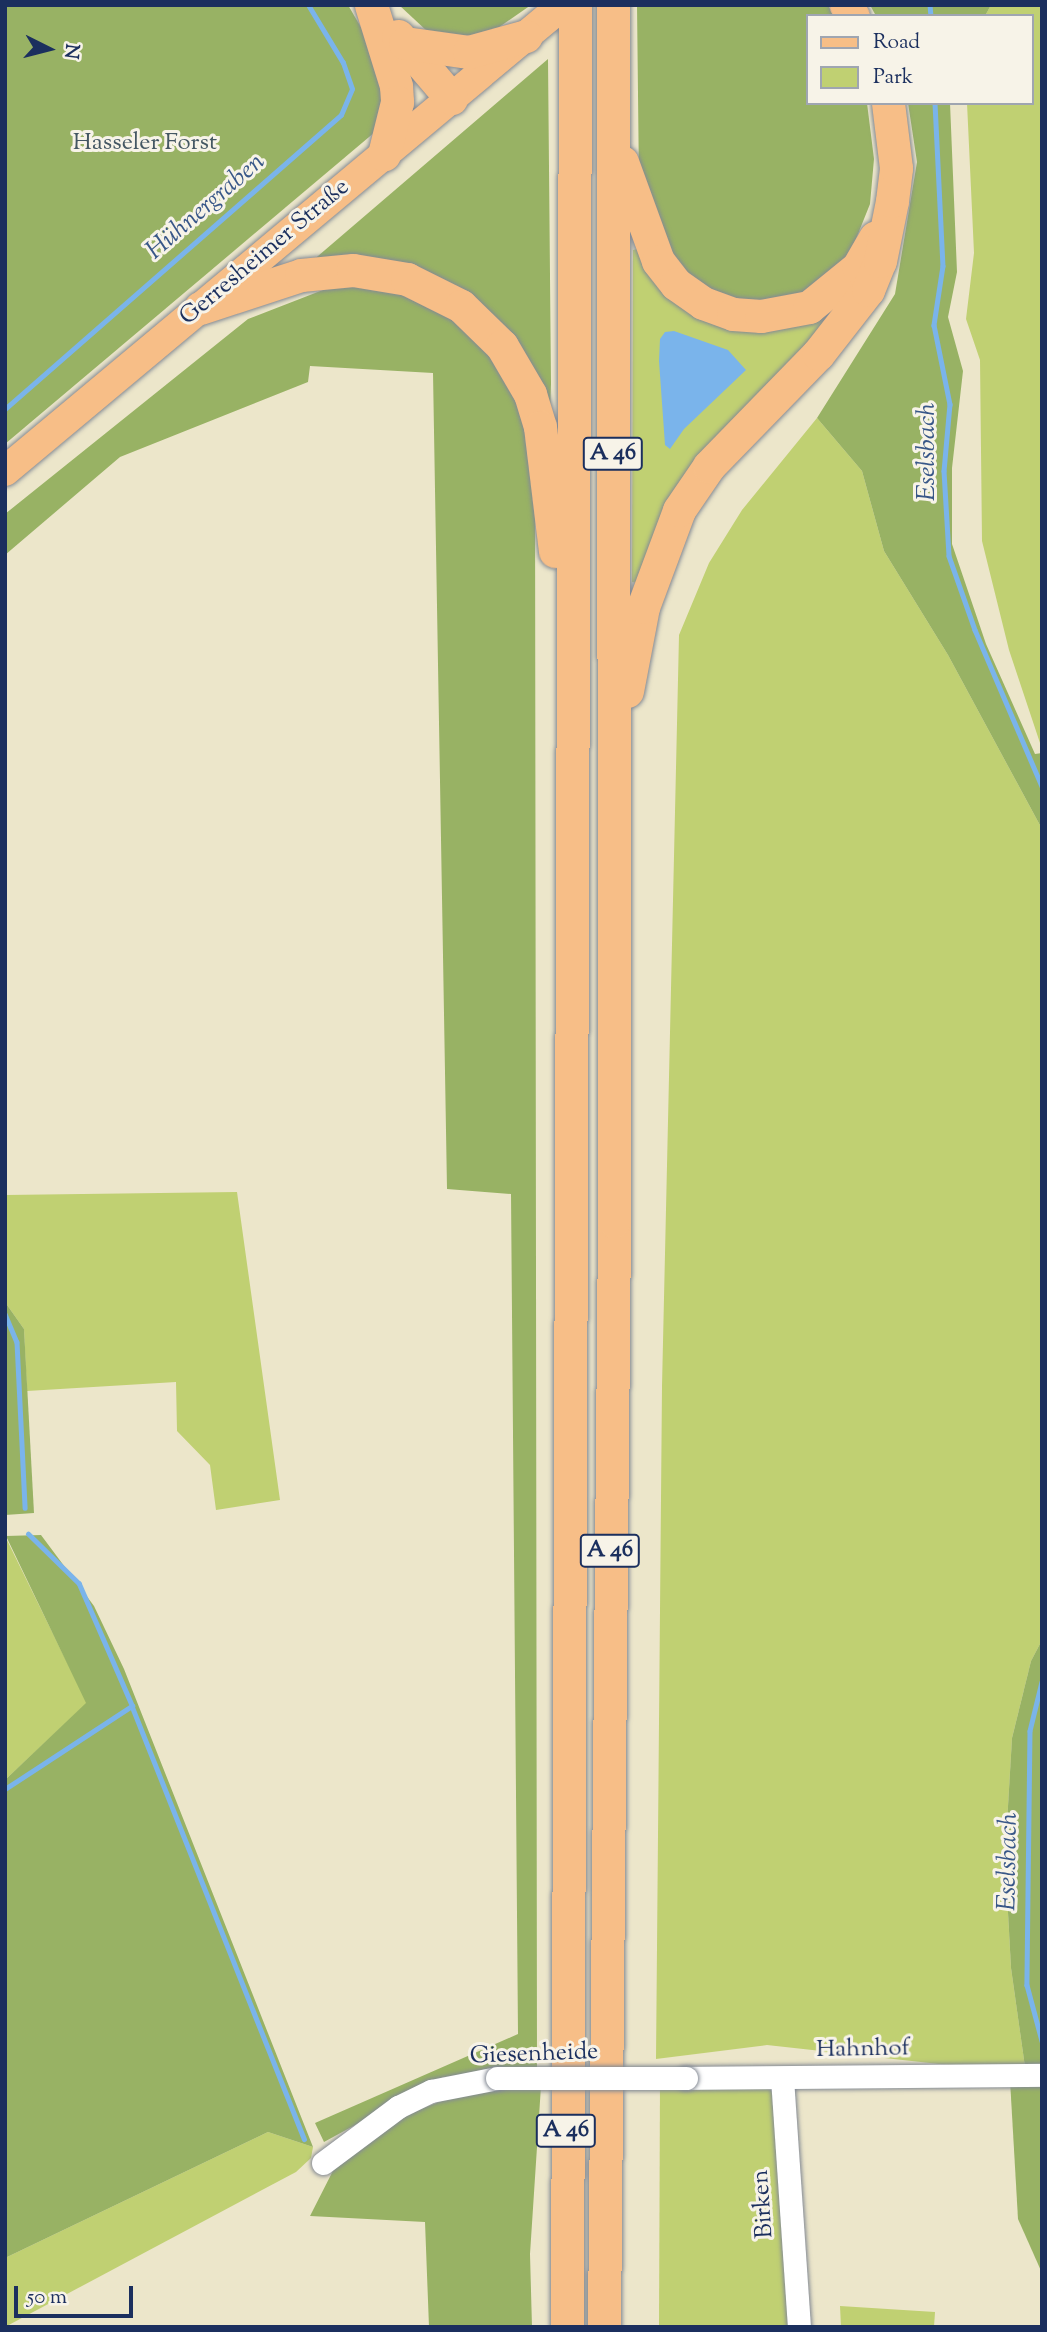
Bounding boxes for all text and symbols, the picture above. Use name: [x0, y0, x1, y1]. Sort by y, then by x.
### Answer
north arrow: [14, 14, 84, 84]
legend: [806, 14, 1033, 105]
text: Road: [873, 28, 920, 58]
text: N: [56, 42, 85, 60]
text: Park: [873, 63, 913, 93]
park label: Hasseler Forst: [73, 130, 217, 158]
water label: Hühnergraben: [140, 147, 272, 267]
street label: Gerresheimer Straße: [174, 174, 356, 332]
water label: Eselsbach: [912, 403, 944, 501]
road number: A 46: [582, 435, 644, 474]
road number: A 46: [578, 1532, 642, 1570]
water label: Eselsbach: [993, 1813, 1025, 1911]
street label: Hahnhof: [816, 2035, 910, 2065]
street label: Giesenheide: [469, 2038, 599, 2072]
road number: A 46: [534, 2112, 598, 2150]
street label: Birken: [747, 2169, 781, 2239]
scale bar: [18, 2272, 136, 2316]
text: 50 m: [27, 2283, 67, 2313]

